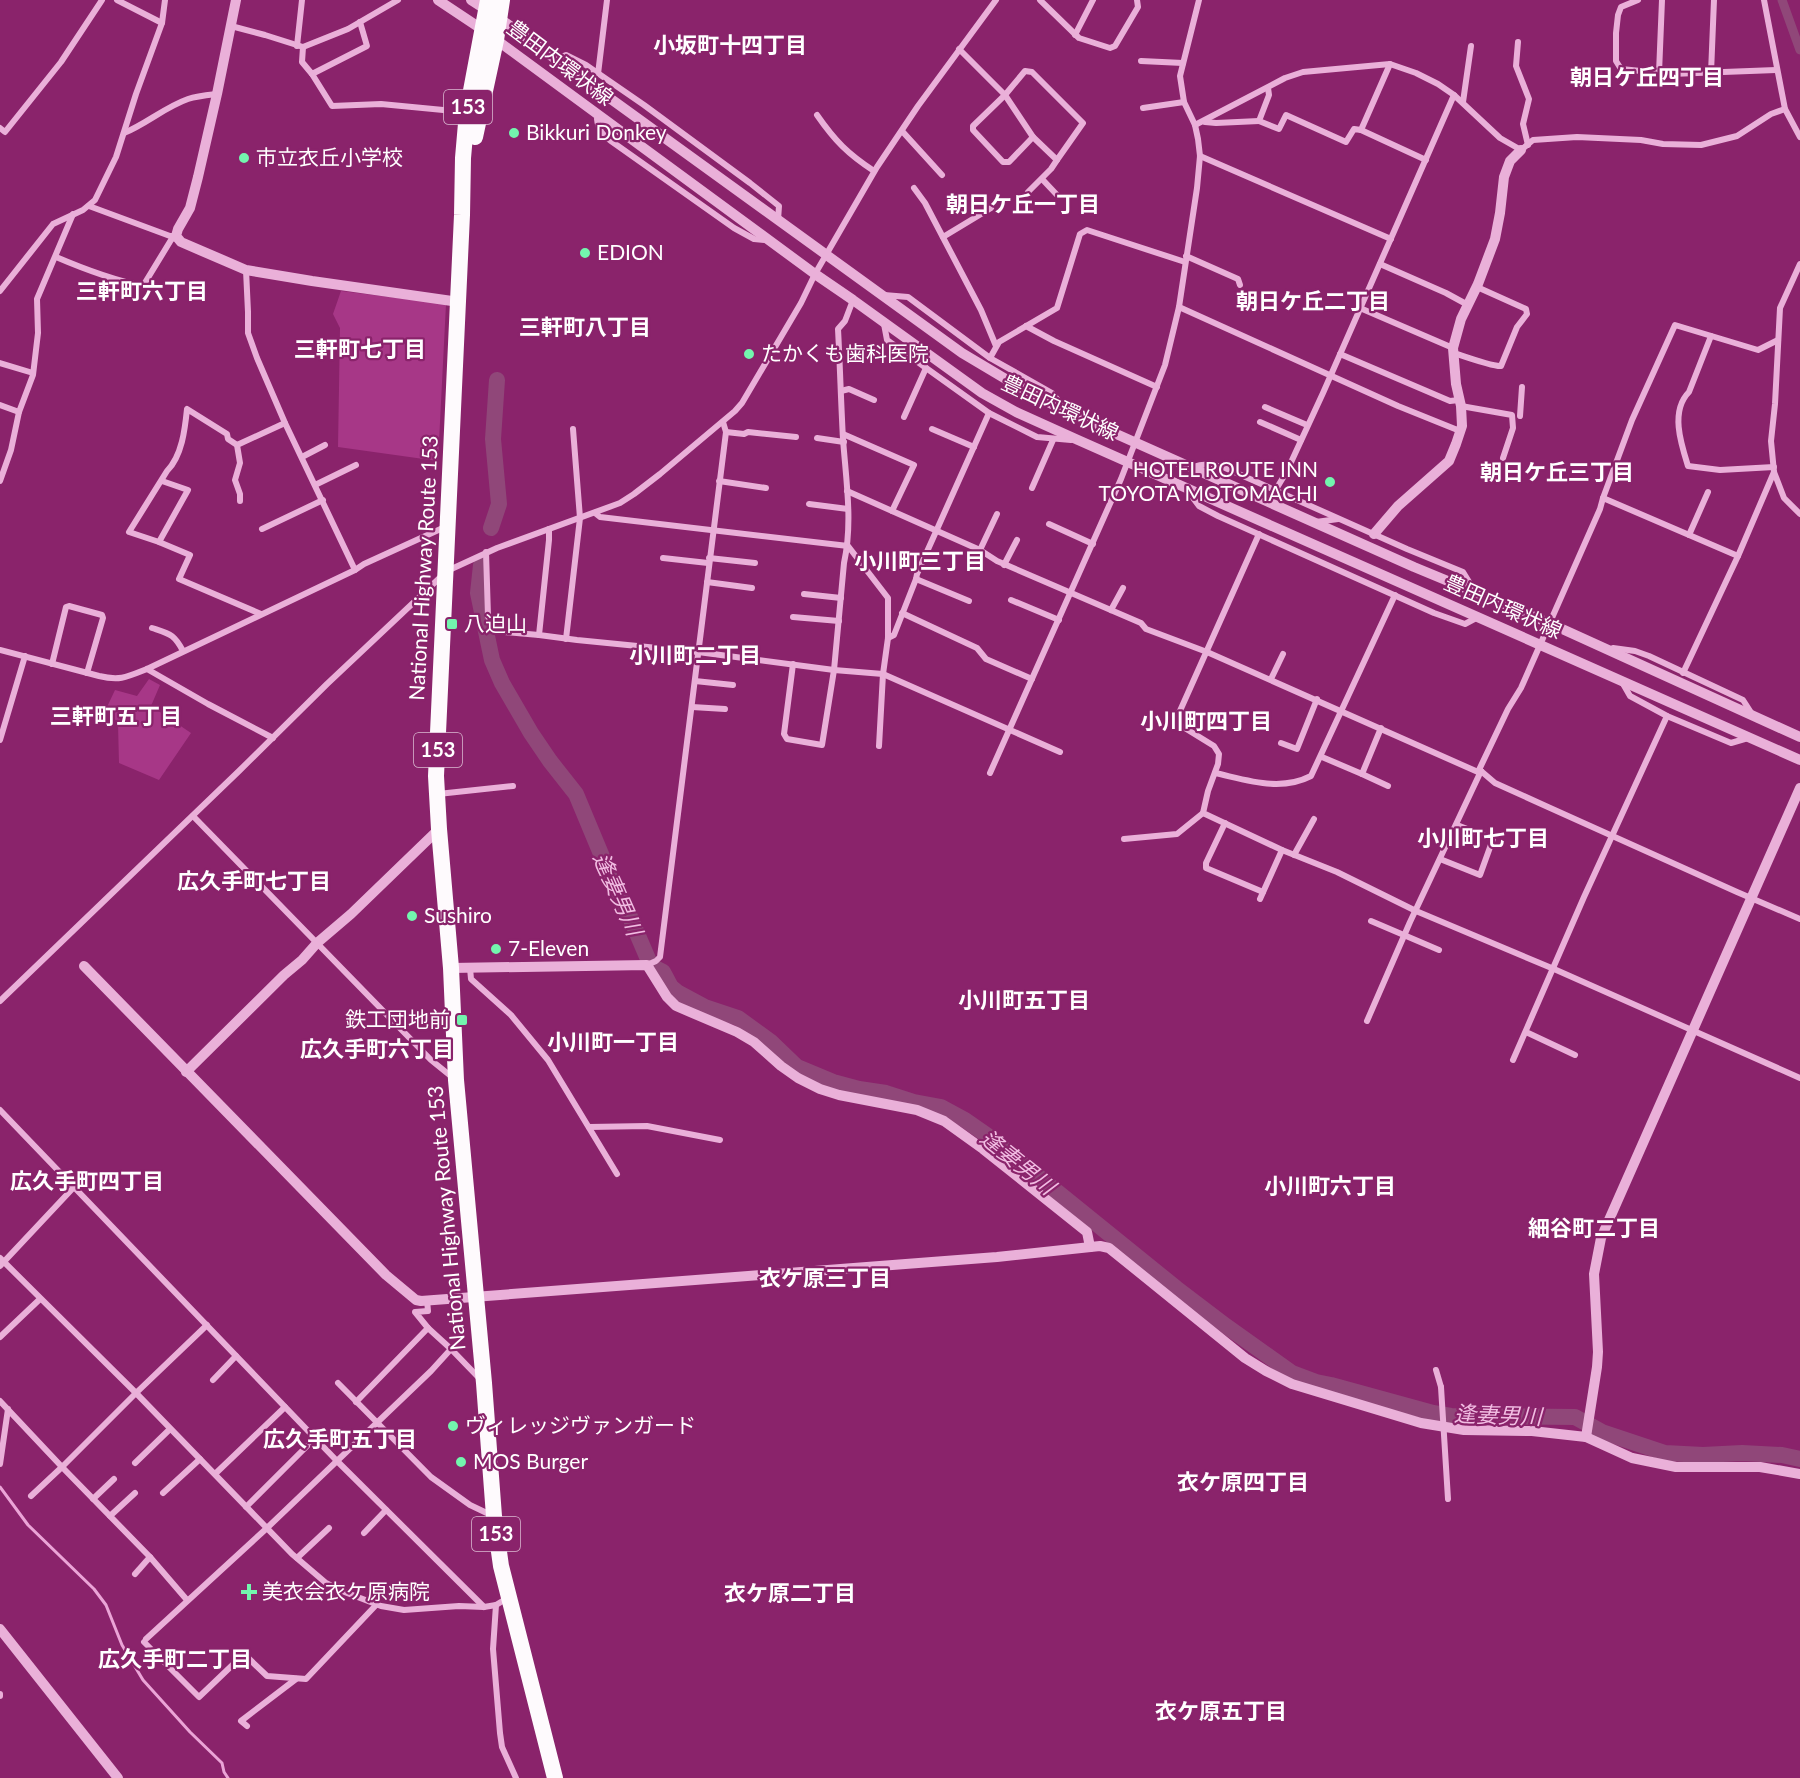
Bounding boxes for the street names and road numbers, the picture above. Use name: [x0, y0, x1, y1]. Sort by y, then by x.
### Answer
street label: 豊田内環状線: [503, 14, 619, 110]
road number: 153: [444, 90, 492, 124]
street label: 豊田内環状線: [998, 369, 1123, 445]
street label: National Highway Route 153: [403, 435, 442, 701]
street label: 豊田内環状線: [1441, 569, 1566, 643]
road number: 153: [414, 733, 462, 767]
street label: National Highway Route 153: [421, 1085, 470, 1352]
road number: 153: [472, 1517, 520, 1551]

